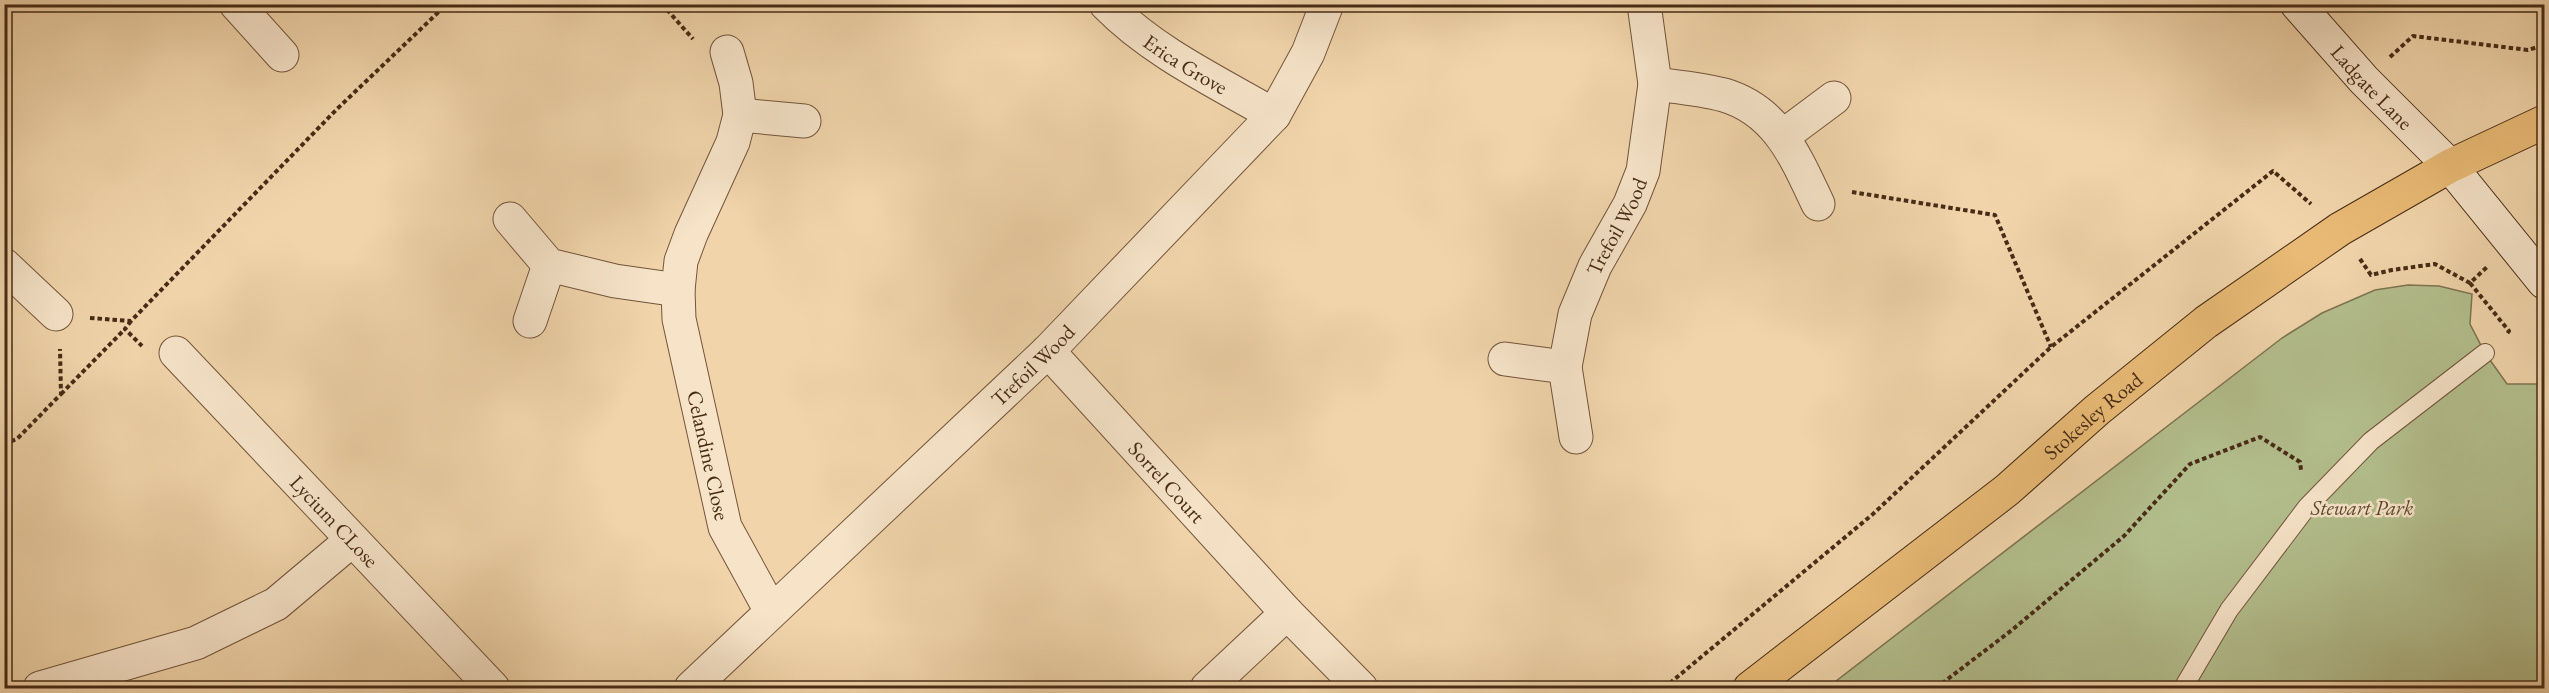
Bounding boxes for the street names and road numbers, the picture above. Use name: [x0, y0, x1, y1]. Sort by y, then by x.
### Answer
street label: Erica Grove: [1138, 28, 1233, 100]
street label: Ladgate Lane: [2325, 39, 2419, 135]
street label: Trefoil Wood: [1579, 173, 1653, 279]
street label: Trefoil Wood: [985, 318, 1080, 412]
street label: Stokesley Road: [2037, 365, 2148, 465]
street label: Celandine Close: [682, 388, 737, 523]
street label: Sorrel Court: [1123, 435, 1212, 529]
street label: Lycium CLose: [284, 469, 385, 573]

